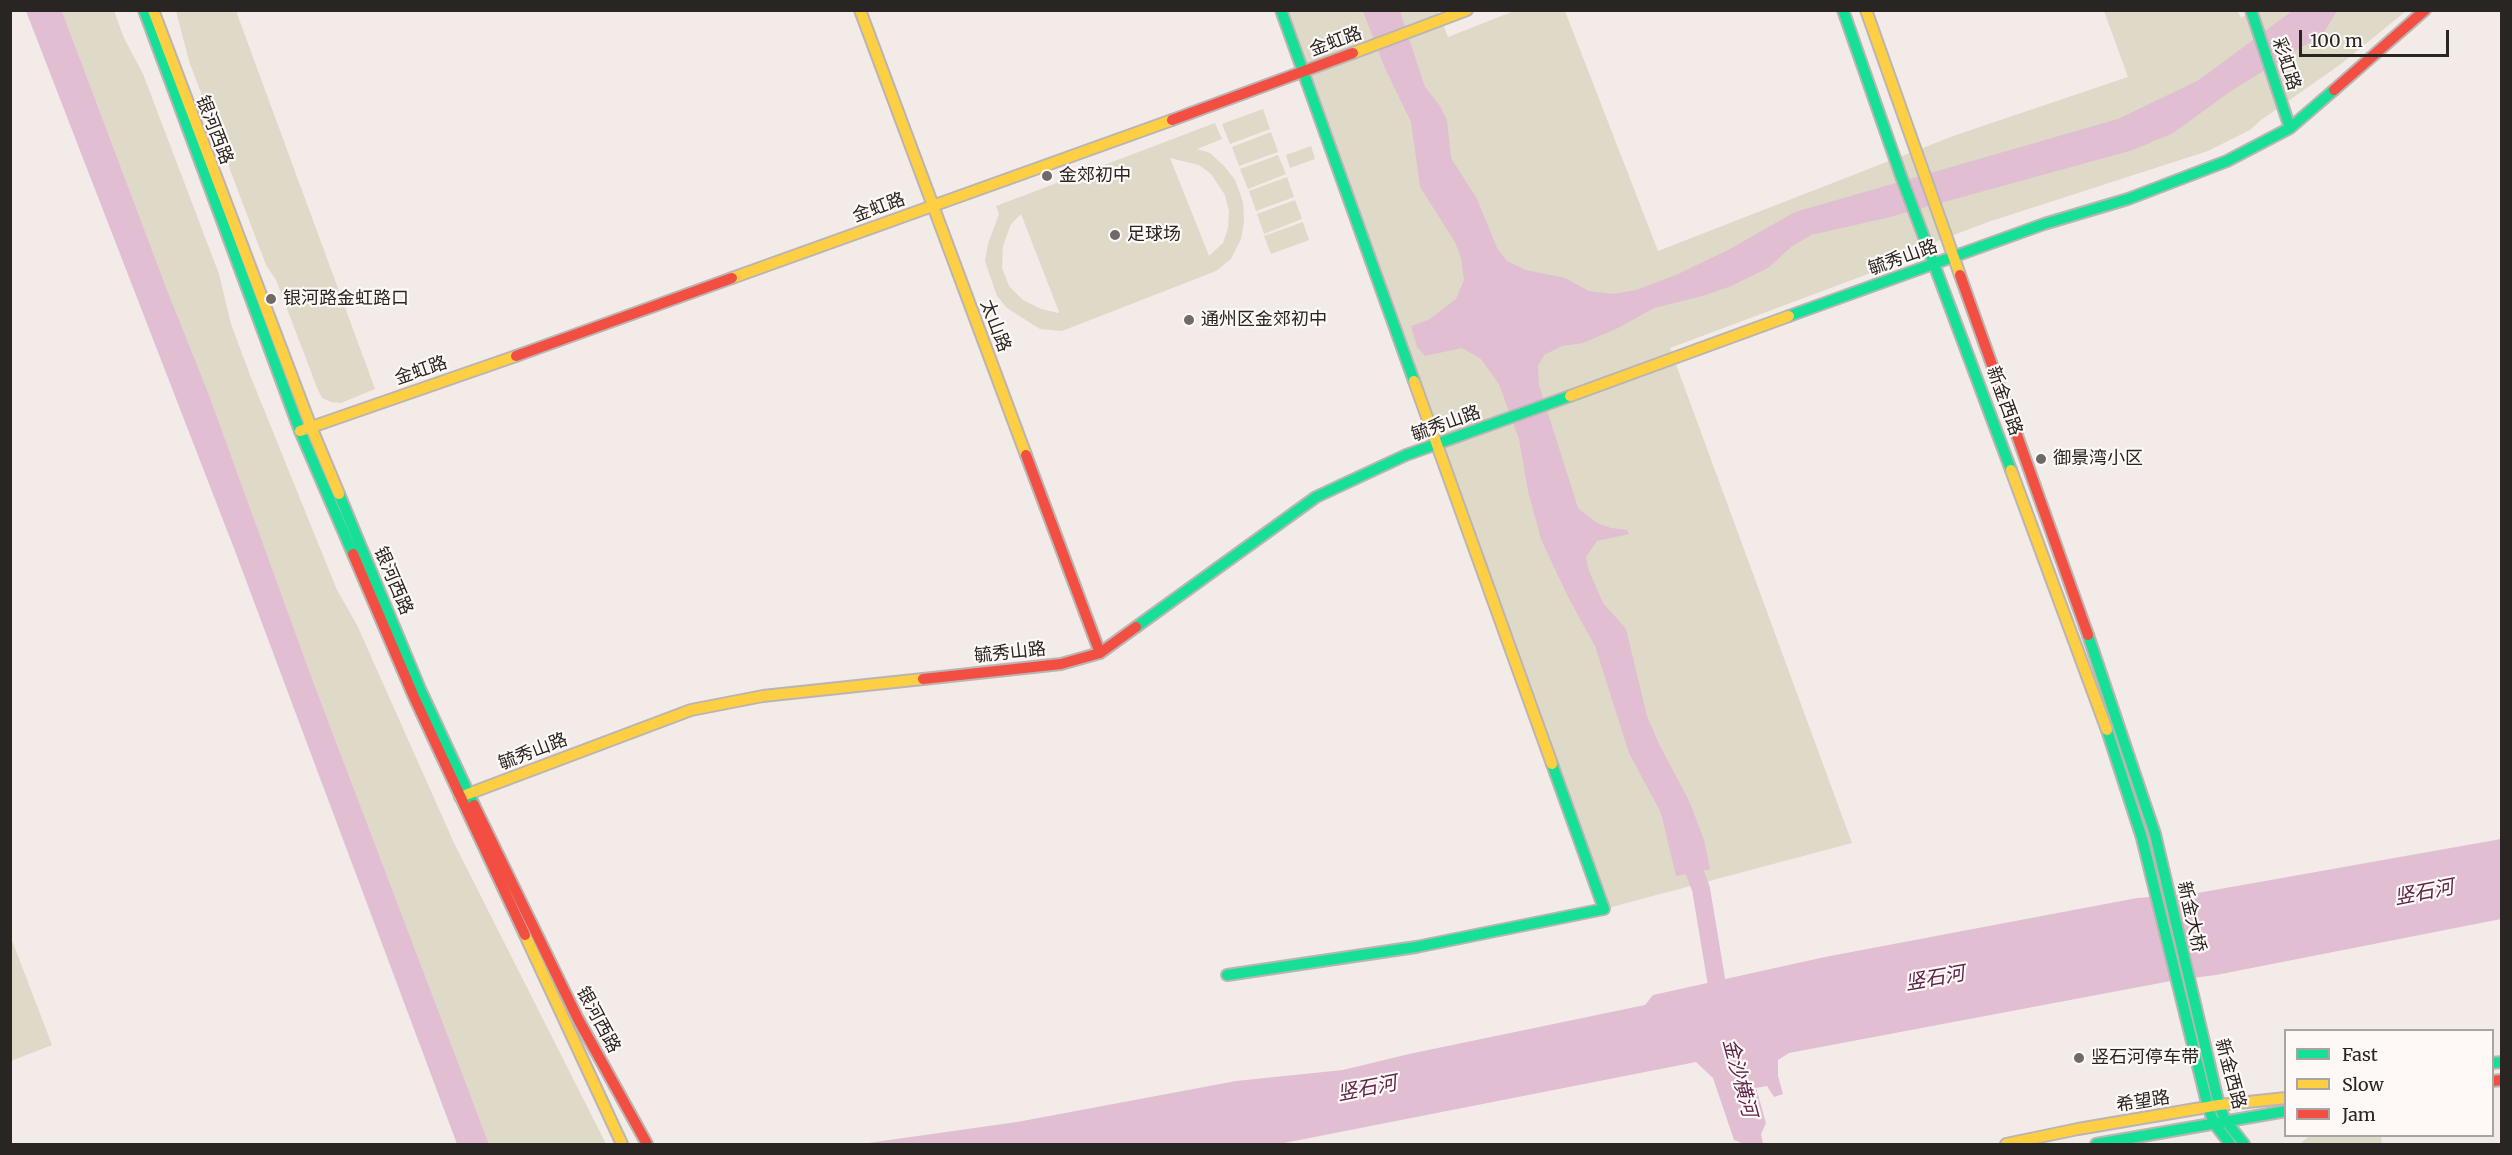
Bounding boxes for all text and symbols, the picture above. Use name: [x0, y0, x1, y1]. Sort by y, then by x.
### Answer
scale bar: [2302, 18, 2452, 56]
street label: 金虹路: [1307, 23, 1365, 61]
text: 100 m: [2310, 29, 2363, 52]
street label: 彩虹路: [2267, 35, 2305, 93]
street label: 银河西路: [191, 93, 237, 167]
place label: 金郊初中: [1059, 165, 1131, 187]
marker: 金郊初中: [1040, 169, 1054, 183]
street label: 金虹路: [850, 189, 908, 227]
place label: 足球场: [1127, 224, 1181, 246]
marker: 足球场: [1108, 228, 1122, 242]
street label: 毓秀山路: [1865, 236, 1941, 280]
place label: 银河路金虹路口: [283, 288, 409, 310]
marker: 银河路金虹路口: [264, 292, 278, 306]
street label: 太山路: [975, 297, 1015, 355]
place label: 通州区金郊初中: [1201, 309, 1327, 331]
marker: 通州区金郊初中: [1182, 313, 1196, 327]
street label: 金虹路: [392, 352, 450, 390]
street label: 新金西路: [1982, 363, 2026, 439]
street label: 毓秀山路: [1408, 402, 1484, 446]
place label: 御景湾小区: [2053, 448, 2143, 470]
marker: 御景湾小区: [2034, 452, 2048, 466]
street label: 银河西路: [369, 544, 417, 618]
street label: 毓秀山路: [973, 638, 1047, 668]
street label: 毓秀山路: [496, 729, 570, 775]
water label: 竖石河: [2392, 875, 2456, 911]
street label: 新金大桥: [2172, 879, 2210, 955]
water label: 竖石河: [1903, 962, 1967, 996]
street label: 银河西路: [572, 983, 624, 1057]
legend: [2284, 1029, 2494, 1137]
water label: 金沙横河: [1717, 1036, 1761, 1120]
street label: 新金西路: [2210, 1036, 2250, 1112]
text: Fast: [2342, 1043, 2378, 1066]
place label: 竖石河停车带: [2091, 1047, 2199, 1069]
marker: 竖石河停车带: [2072, 1051, 2086, 1065]
water label: 竖石河: [1335, 1071, 1399, 1107]
text: Slow: [2342, 1073, 2384, 1096]
street label: 希望路: [2115, 1087, 2171, 1117]
text: Jam: [2342, 1103, 2376, 1126]

